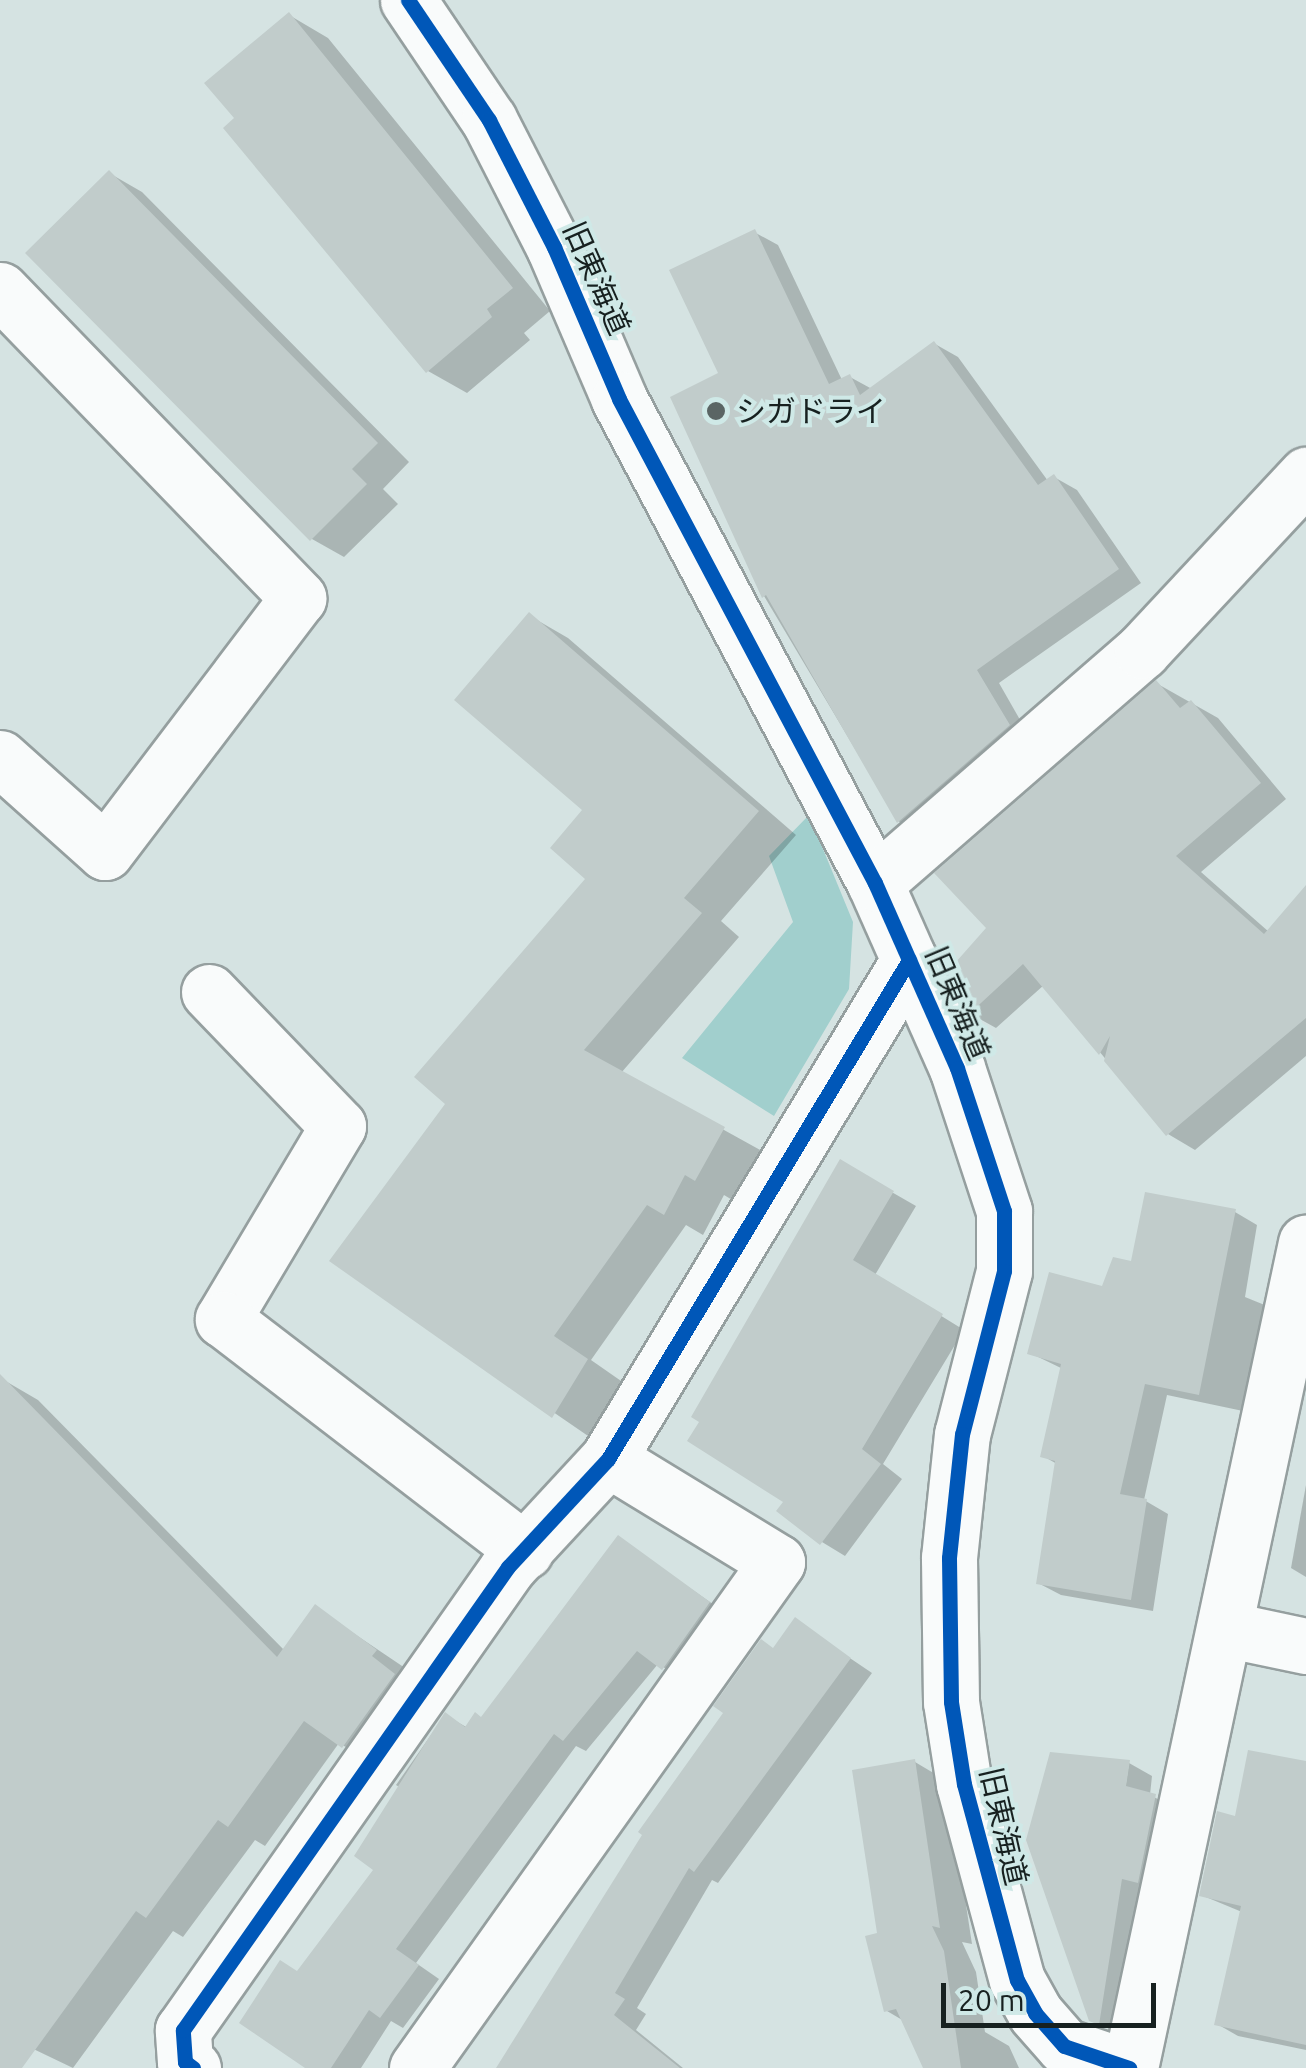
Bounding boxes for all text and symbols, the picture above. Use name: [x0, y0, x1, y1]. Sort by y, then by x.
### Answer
street label: 旧東海道: [556, 216, 638, 340]
place label: シガドライ: [736, 393, 886, 429]
marker: シガドライ: [705, 400, 727, 422]
street label: 旧東海道: [918, 941, 998, 1065]
street label: 旧東海道: [973, 1763, 1035, 1889]
scale bar: [946, 1963, 1161, 2025]
text: 20 m: [958, 1983, 1025, 2017]

